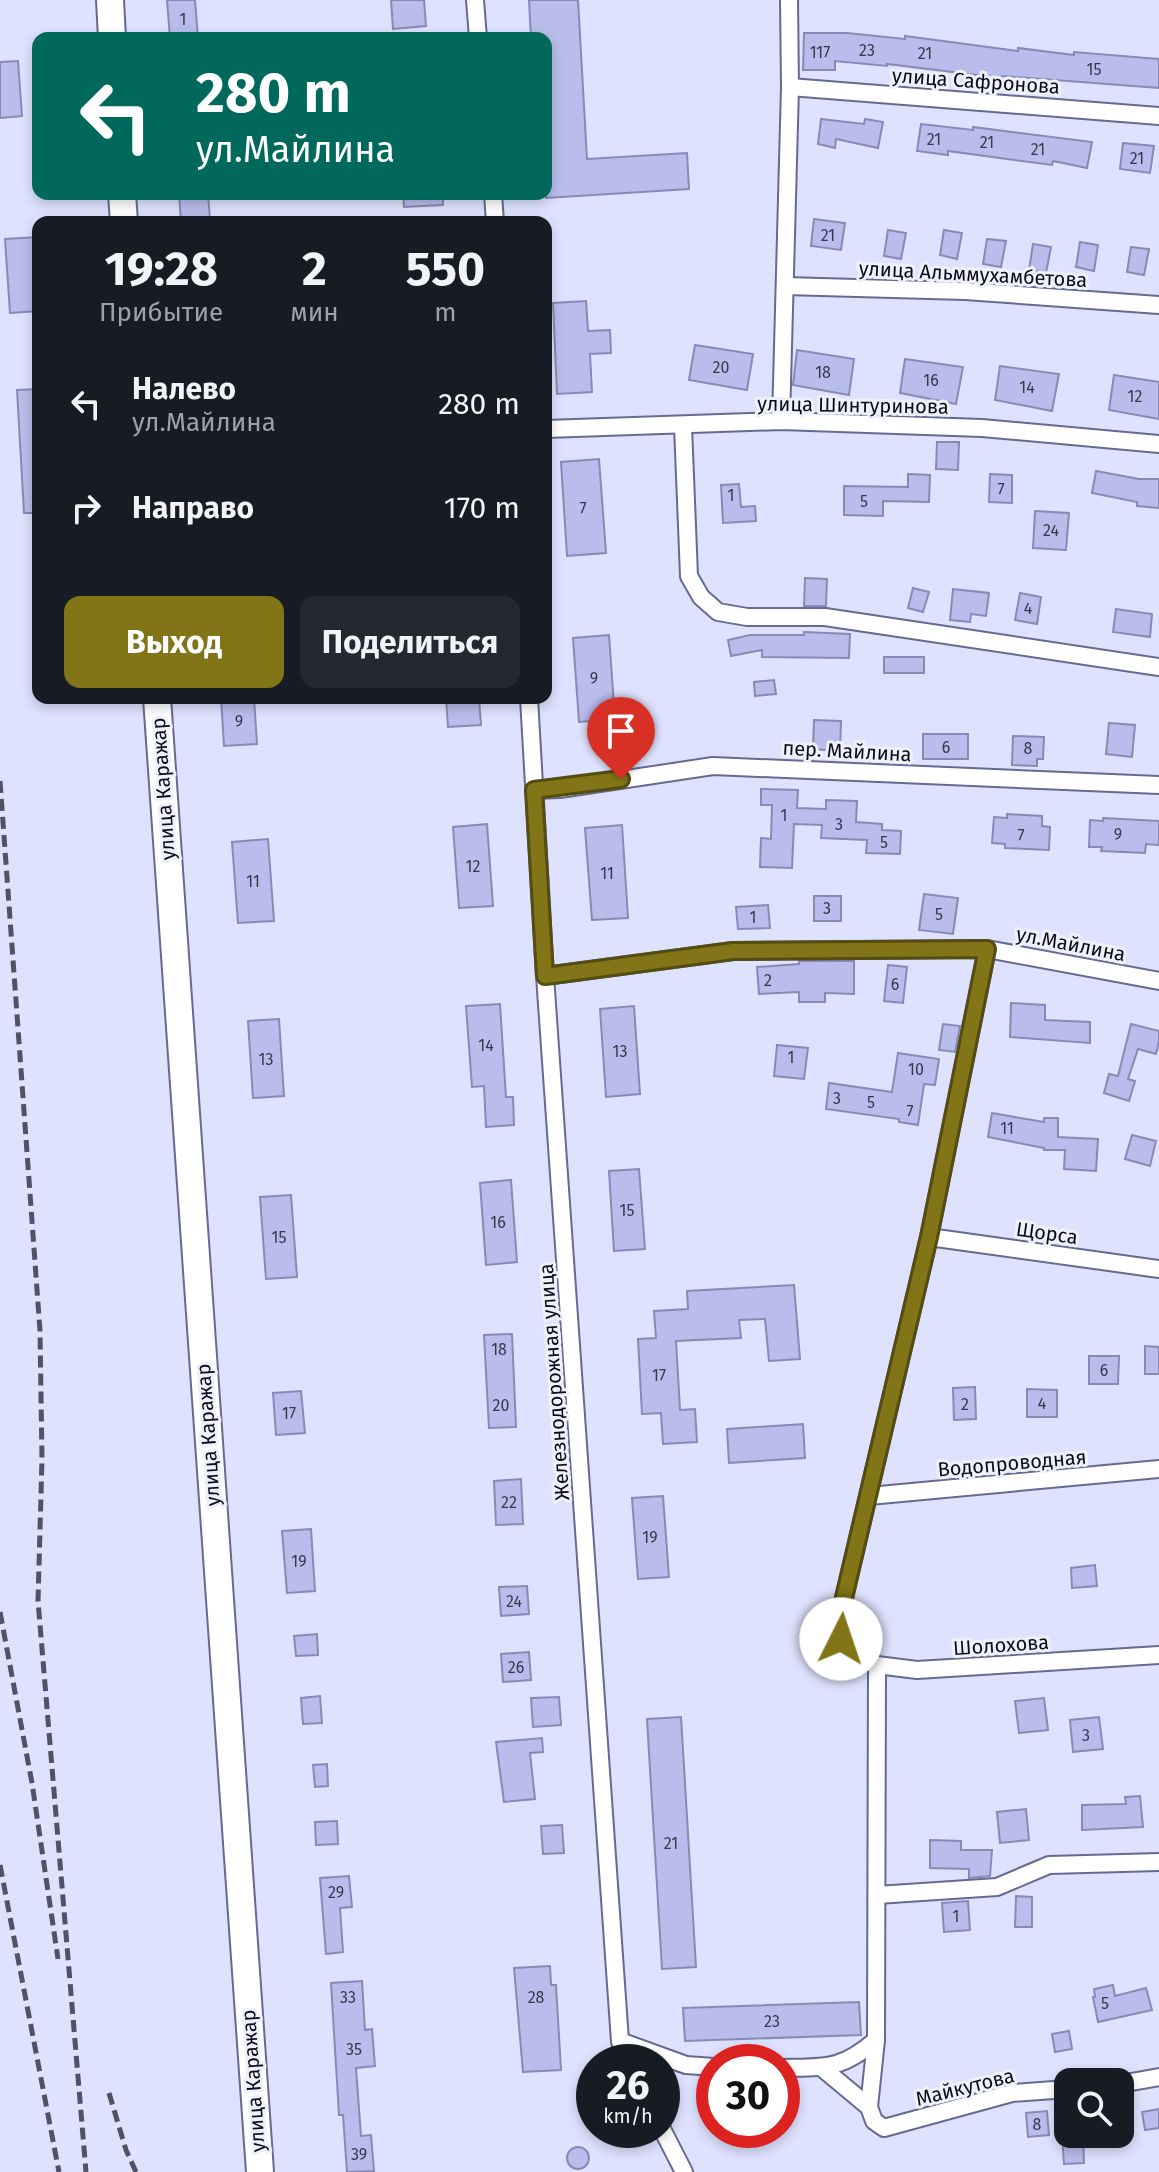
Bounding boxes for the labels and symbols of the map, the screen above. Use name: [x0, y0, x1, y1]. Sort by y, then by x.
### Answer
house number: 1: [180, 10, 186, 29]
house number: 23: [859, 41, 875, 60]
house number: 117: [810, 43, 830, 62]
house number: 21: [918, 44, 932, 63]
house number: 15: [1087, 60, 1101, 79]
street label: улица Сафронова: [891, 63, 1061, 99]
house number: 21: [927, 130, 941, 149]
house number: 21: [980, 133, 994, 152]
house number: 21: [1031, 140, 1045, 159]
house number: 21: [1130, 149, 1144, 168]
house number: 21: [821, 226, 835, 245]
street label: улица Альммухамбетова: [858, 256, 1088, 292]
house number: 20: [713, 358, 729, 377]
house number: 18: [815, 363, 831, 382]
house number: 16: [923, 371, 939, 390]
house number: 14: [1019, 378, 1035, 397]
house number: 12: [1128, 387, 1142, 406]
street label: улица Шинтуринова: [757, 391, 949, 419]
house number: 7: [997, 480, 1005, 499]
house number: 1: [728, 486, 734, 505]
house number: 5: [860, 492, 868, 511]
house number: 7: [579, 499, 587, 518]
house number: 24: [1043, 521, 1059, 540]
house number: 4: [1024, 599, 1033, 618]
house number: 9: [590, 669, 598, 688]
pin: [587, 697, 655, 779]
house number: 9: [235, 712, 243, 731]
street label: улица Каражар: [146, 717, 180, 861]
street label: пер. Майлина: [782, 736, 912, 766]
house number: 6: [942, 738, 950, 757]
house number: 8: [1024, 739, 1033, 758]
house number: 1: [781, 806, 787, 825]
house number: 3: [835, 815, 843, 834]
house number: 9: [1114, 825, 1122, 844]
house number: 7: [1017, 826, 1025, 845]
house number: 5: [880, 833, 888, 852]
house number: 12: [466, 857, 480, 876]
house number: 11: [600, 864, 614, 883]
house number: 11: [246, 872, 260, 891]
house number: 3: [823, 899, 831, 918]
house number: 5: [935, 905, 943, 924]
house number: 1: [750, 908, 756, 927]
street label: ул.Майлина: [1014, 922, 1128, 966]
house number: 2: [764, 971, 772, 990]
house number: 6: [891, 975, 899, 994]
house number: 14: [478, 1036, 494, 1055]
house number: 13: [613, 1042, 627, 1061]
house number: 1: [788, 1048, 794, 1067]
house number: 13: [259, 1050, 273, 1069]
house number: 10: [908, 1060, 924, 1079]
house number: 3: [833, 1089, 841, 1108]
house number: 5: [867, 1093, 875, 1112]
house number: 7: [906, 1102, 914, 1121]
house number: 11: [1000, 1119, 1014, 1138]
house number: 15: [620, 1201, 634, 1220]
house number: 16: [490, 1213, 506, 1232]
street label: Щорса: [1014, 1217, 1080, 1249]
house number: 15: [272, 1228, 286, 1247]
street label: Железнодорожная улица: [534, 1263, 574, 1501]
house number: 18: [491, 1340, 507, 1359]
house number: 6: [1100, 1361, 1108, 1380]
street label: улица Каражар: [191, 1363, 225, 1507]
house number: 17: [652, 1366, 666, 1385]
house number: 4: [1038, 1394, 1047, 1413]
house number: 2: [961, 1395, 969, 1414]
house number: 20: [493, 1396, 509, 1415]
house number: 17: [282, 1404, 296, 1423]
street label: Водопроводная: [937, 1445, 1087, 1481]
house number: 22: [501, 1493, 517, 1512]
house number: 19: [642, 1528, 658, 1547]
house number: 19: [291, 1552, 307, 1571]
house number: 24: [506, 1592, 522, 1611]
position arrow: [799, 1597, 883, 1681]
street label: Шолохова: [952, 1630, 1050, 1660]
house number: 26: [508, 1658, 524, 1677]
house number: 3: [1082, 1726, 1090, 1745]
house number: 21: [664, 1834, 678, 1853]
house number: 29: [328, 1883, 344, 1902]
house number: 1: [953, 1907, 959, 1926]
house number: 33: [340, 1988, 356, 2007]
house number: 28: [528, 1988, 545, 2007]
house number: 5: [1101, 1994, 1109, 2013]
street label: улица Каражар: [236, 2009, 270, 2153]
house number: 23: [764, 2012, 780, 2031]
house number: 35: [346, 2040, 362, 2059]
speed limit sign: 30: [696, 2044, 800, 2148]
street label: Майкутова: [913, 2063, 1017, 2111]
house number: 8: [1033, 2115, 1042, 2134]
house number: 39: [351, 2145, 367, 2164]

